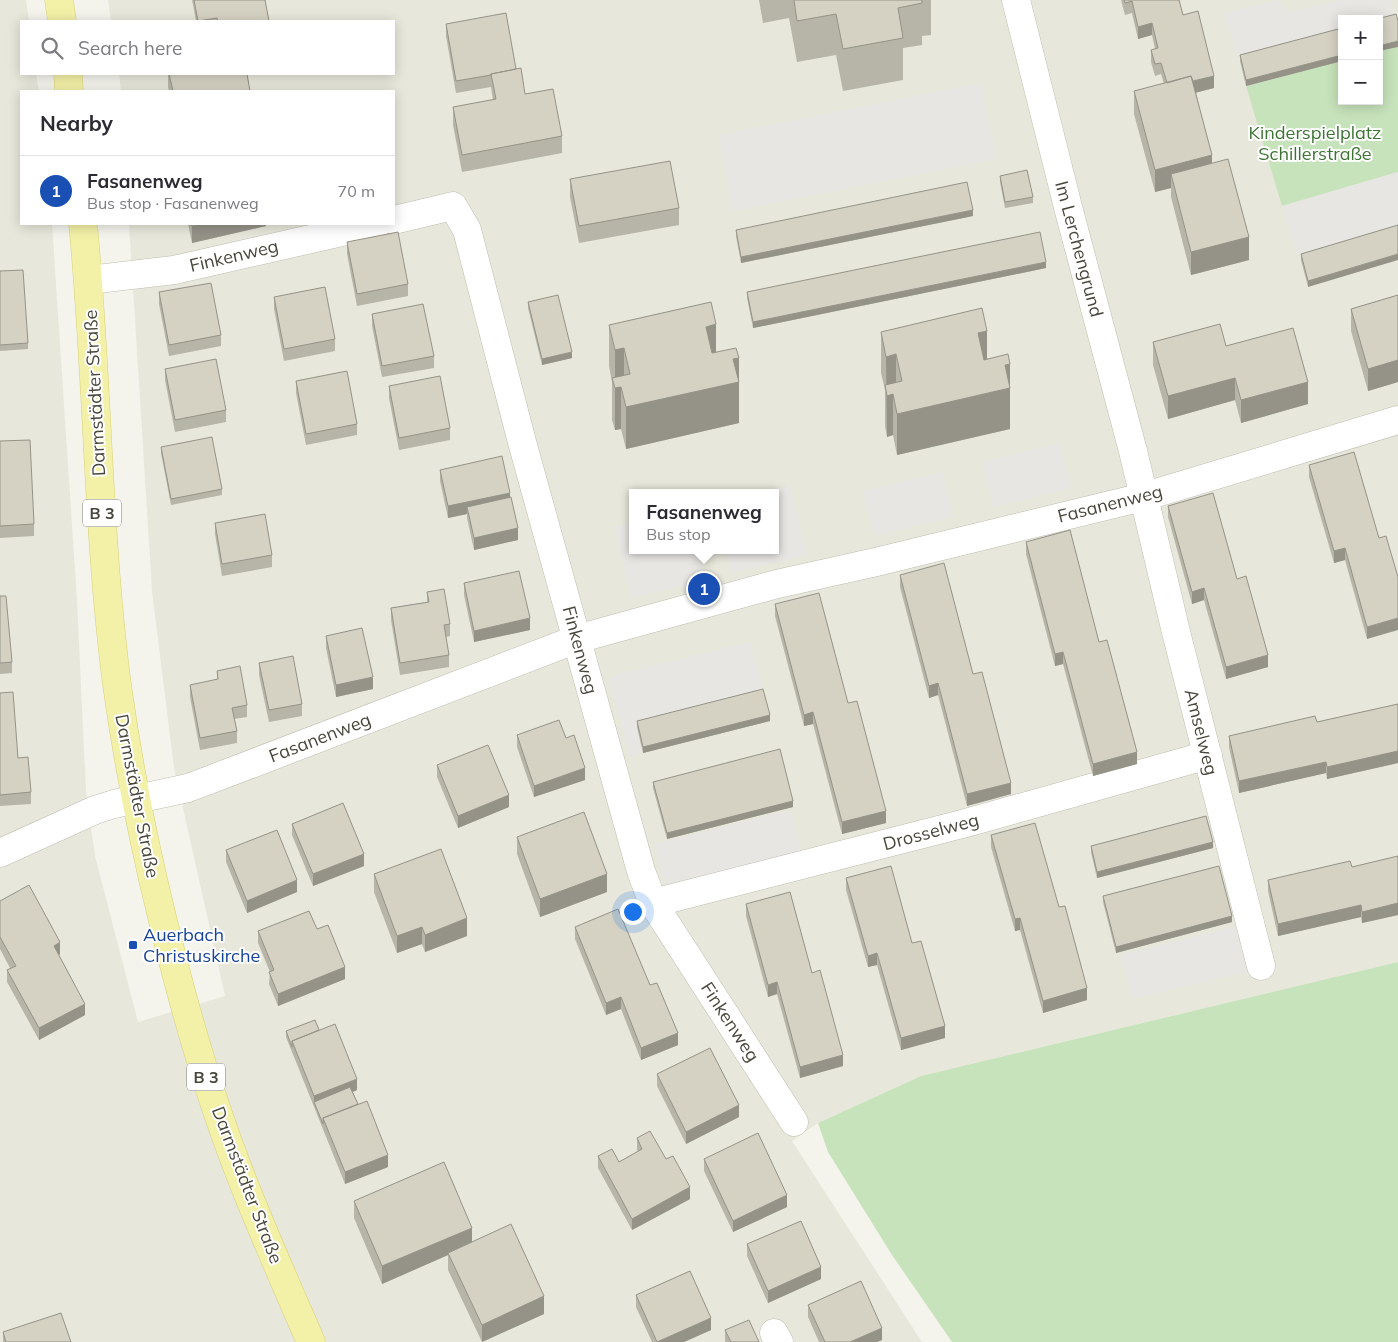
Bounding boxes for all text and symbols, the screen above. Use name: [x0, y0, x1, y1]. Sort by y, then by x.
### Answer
map controls: [1338, 15, 1383, 105]
button: +: [1338, 15, 1383, 60]
search box: [20, 20, 395, 75]
icon: search: [38, 34, 66, 62]
text: Search here: [78, 36, 182, 60]
button: −: [1338, 60, 1383, 105]
text: Nearby: [40, 110, 113, 136]
park label: Kinderspielplatz Schillerstraße: [1249, 121, 1381, 165]
text: Fasanenweg: [87, 169, 203, 193]
street label: Im Lerchengrund: [1050, 178, 1109, 319]
text: 1: [51, 181, 61, 201]
text: 70 m: [338, 181, 375, 201]
text: Bus stop · Fasanenweg: [87, 193, 259, 213]
street label: Finkenweg: [187, 234, 281, 277]
street label: Darmstädter Straße: [79, 309, 110, 477]
street label: Fasanenweg: [1055, 479, 1165, 528]
popup: [629, 489, 779, 554]
road number: B 3: [83, 499, 121, 526]
text: Fasanenweg: [646, 500, 762, 524]
text: Bus stop: [646, 524, 711, 544]
pin: 1: [688, 570, 720, 608]
street label: Finkenweg: [558, 603, 603, 697]
street label: Amselweg: [1180, 686, 1223, 777]
street label: Fasanenweg: [266, 708, 374, 767]
street label: Darmstädter Straße: [110, 712, 165, 880]
street label: Drosselweg: [880, 808, 981, 855]
your location: [620, 899, 646, 925]
place label: Auerbach Christuskirche: [143, 923, 260, 967]
marker: Auerbach Christuskirche: [127, 939, 139, 951]
street label: Finkenweg: [696, 978, 765, 1066]
road number: B 3: [187, 1064, 225, 1090]
street label: Darmstädter Straße: [207, 1103, 288, 1267]

